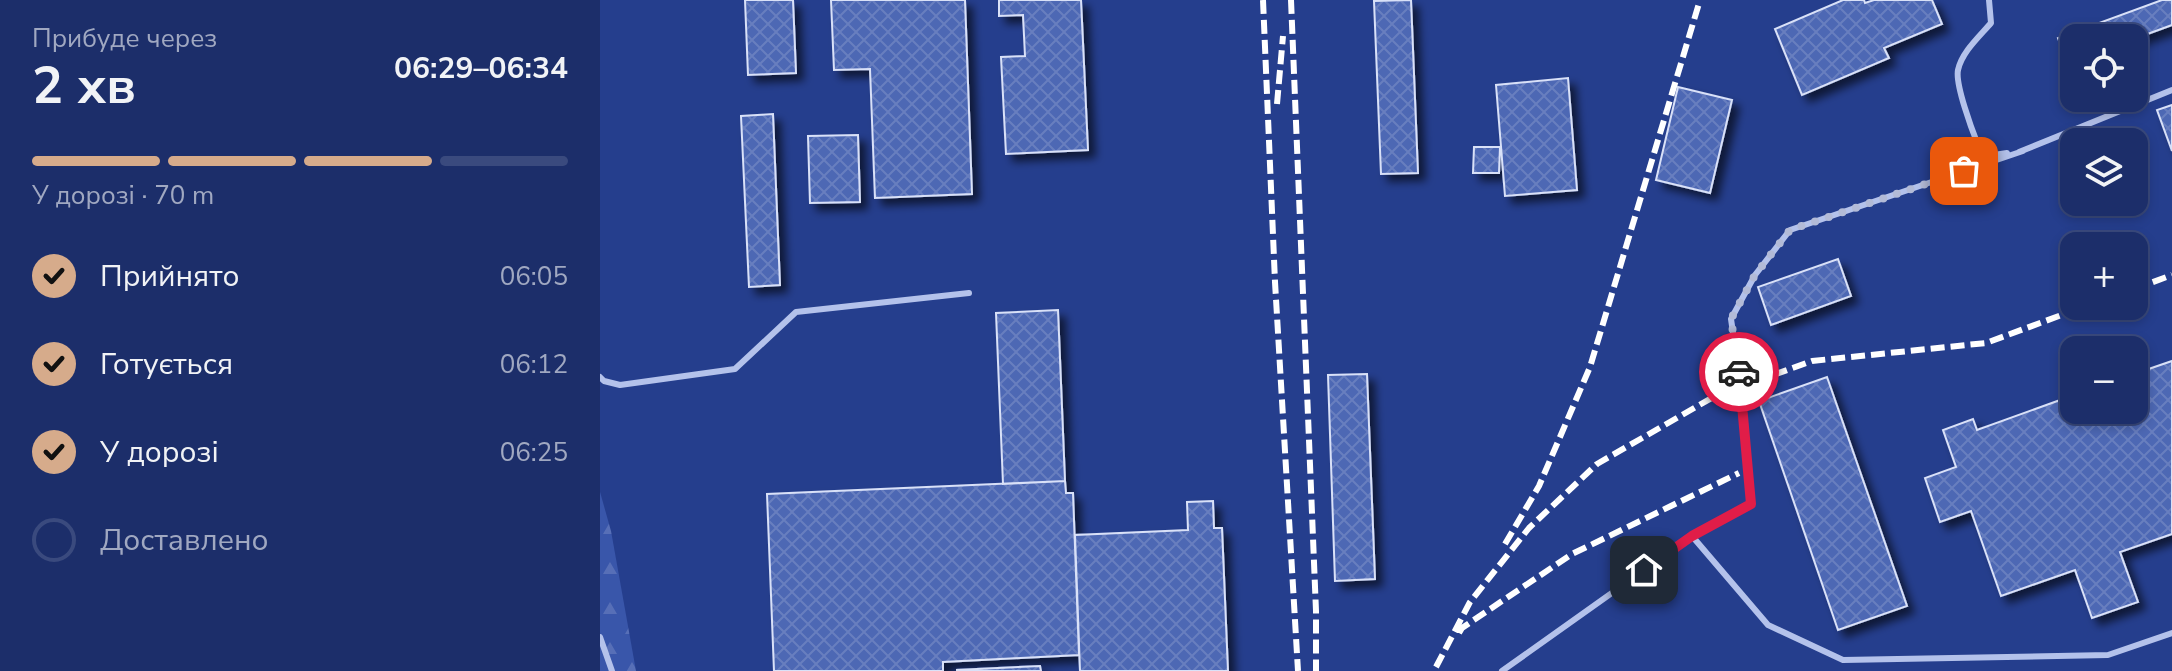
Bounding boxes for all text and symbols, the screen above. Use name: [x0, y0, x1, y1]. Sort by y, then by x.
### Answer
text: Прибуде через: [32, 21, 217, 56]
map controls: [2060, 24, 2148, 424]
button: locate: [2060, 24, 2148, 112]
text: 06:29–06:34: [394, 48, 568, 89]
text: 2 хв: [32, 50, 136, 121]
button: layers: [2060, 128, 2148, 216]
pin: [1930, 137, 1998, 205]
icon: bag: [1942, 149, 1986, 193]
text: У дорозі · 70 m: [32, 178, 214, 213]
button: +: [2060, 232, 2148, 320]
icon: check: [32, 254, 76, 298]
text: Прийнято: [100, 256, 240, 297]
text: 06:05: [500, 259, 568, 294]
courier: [1699, 332, 1779, 412]
button: −: [2060, 336, 2148, 424]
icon: check: [32, 342, 76, 386]
text: Готується: [100, 344, 233, 385]
text: 06:12: [500, 347, 568, 382]
icon: car: [1717, 350, 1761, 394]
icon: check: [32, 430, 76, 474]
text: У дорозі: [100, 432, 219, 473]
text: 06:25: [500, 435, 568, 470]
text: Доставлено: [100, 520, 268, 561]
pin: [1610, 536, 1678, 604]
icon: home: [1622, 548, 1666, 592]

